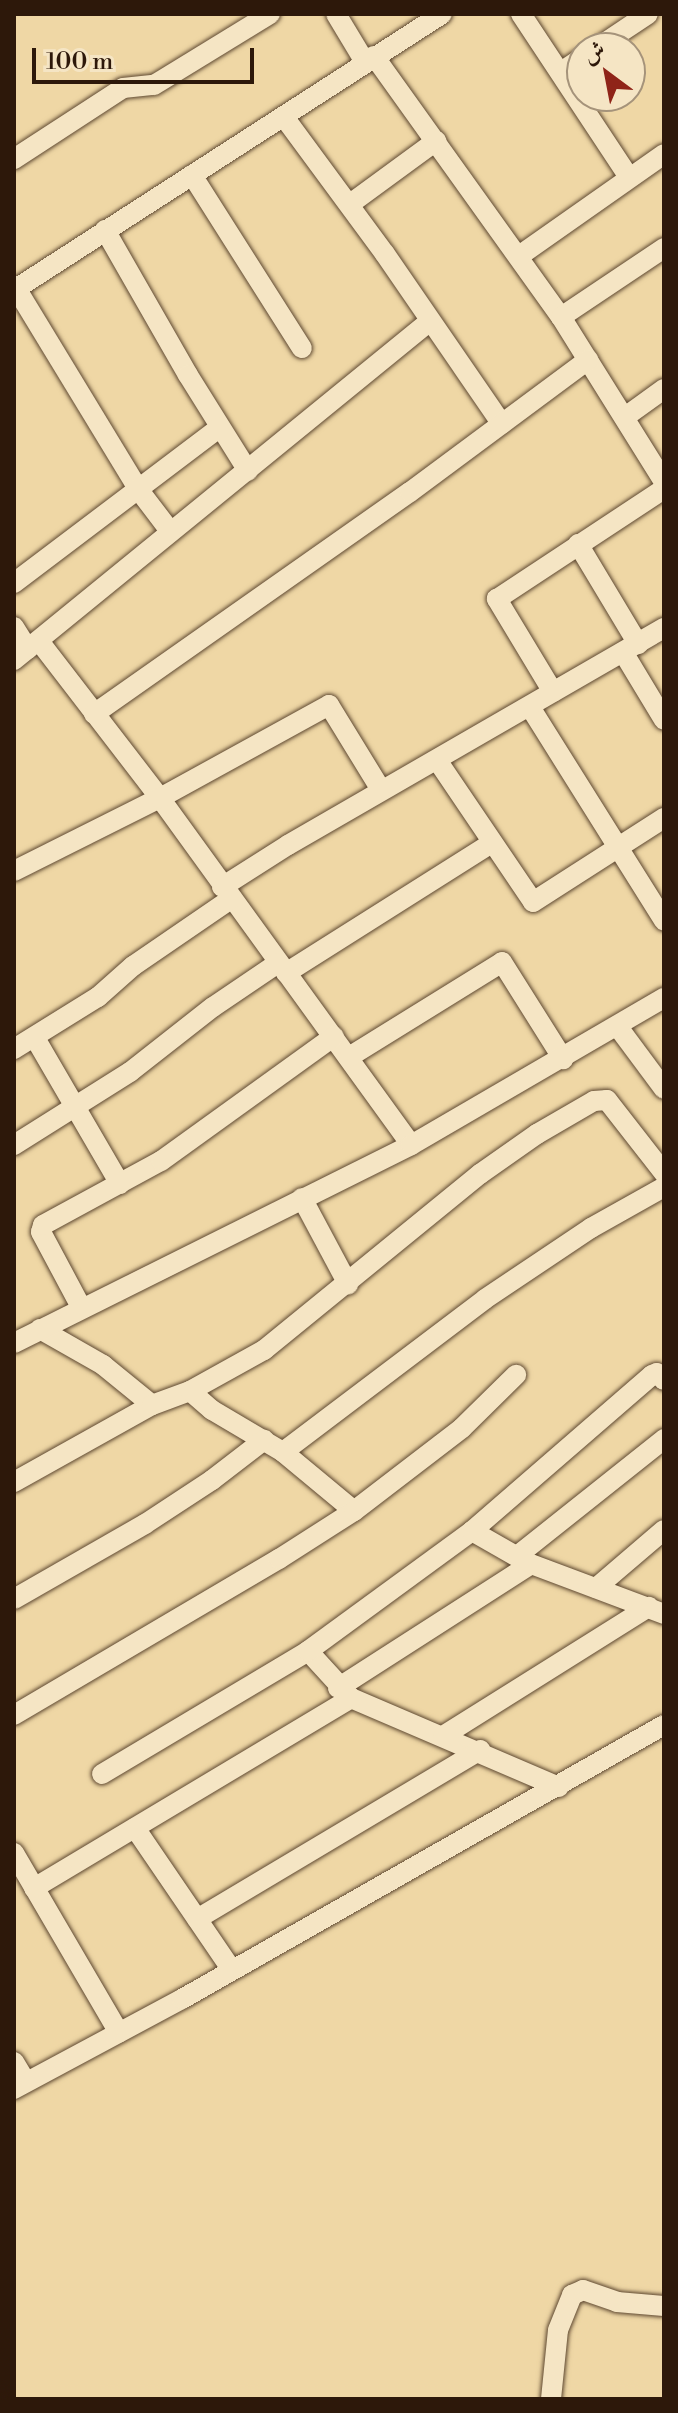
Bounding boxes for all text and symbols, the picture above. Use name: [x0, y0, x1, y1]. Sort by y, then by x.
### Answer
scale bar: [36, 32, 258, 82]
north arrow: [566, 32, 646, 112]
text: ش: [578, 36, 610, 70]
text: 100 m: [46, 47, 113, 77]

